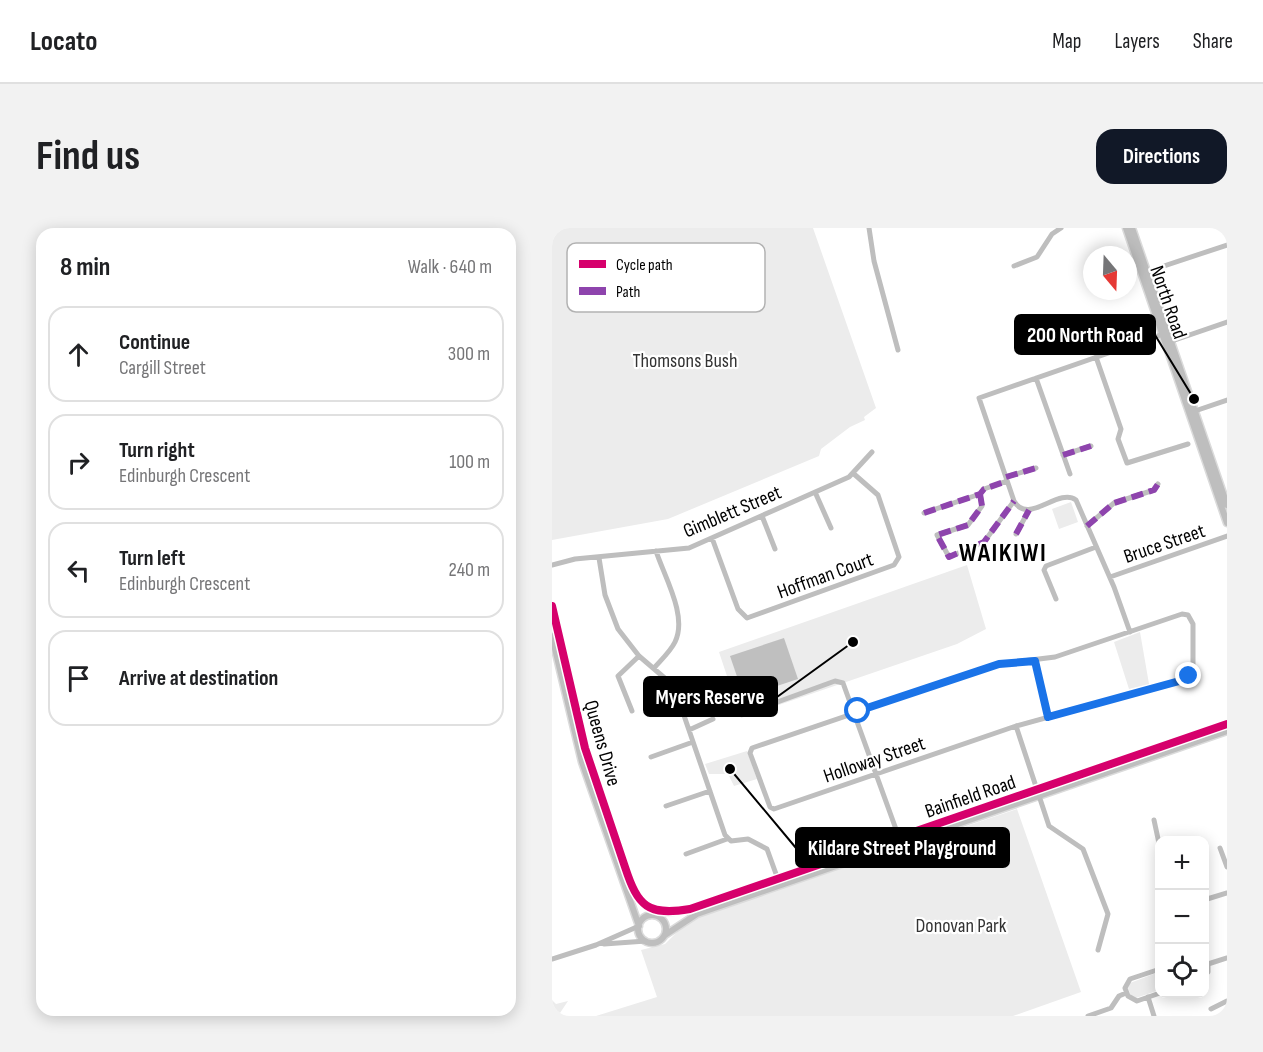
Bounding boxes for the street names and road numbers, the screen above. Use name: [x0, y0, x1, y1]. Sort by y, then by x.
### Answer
street label: North Road: [1144, 263, 1192, 342]
street label: Gimblett Street: [680, 481, 785, 543]
street label: Bruce Street: [1121, 519, 1208, 569]
street label: Hoffman Court: [774, 547, 877, 604]
street label: Queens Drive: [578, 698, 626, 789]
street label: Holloway Street: [820, 731, 928, 789]
street label: Bainfield Road: [922, 770, 1019, 824]

